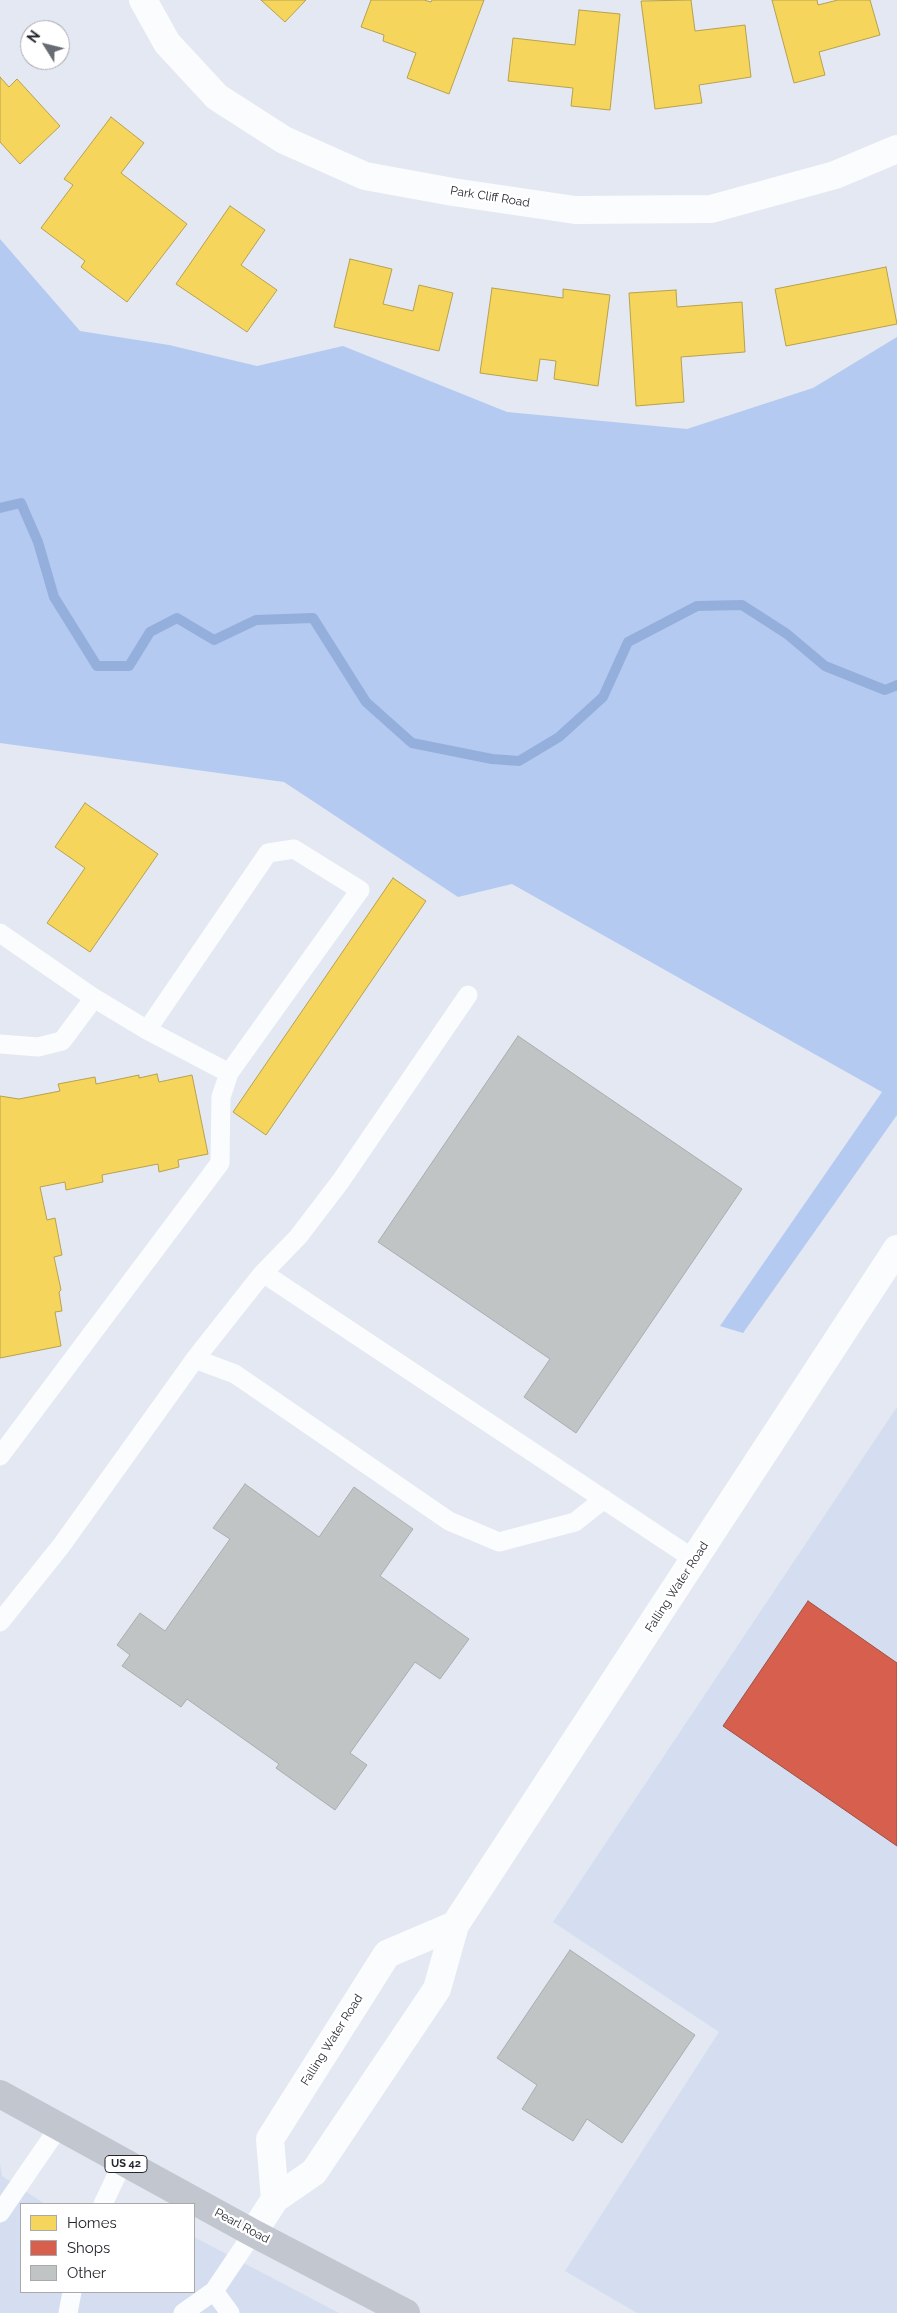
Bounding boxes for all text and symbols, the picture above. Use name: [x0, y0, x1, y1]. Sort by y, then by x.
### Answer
north arrow: [20, 20, 70, 70]
text: N: [24, 28, 43, 46]
street label: Park Cliff Road: [449, 184, 531, 210]
street label: Falling Water Road: [642, 1539, 712, 1635]
street label: Falling Water Road: [298, 1992, 366, 2088]
road number: US 42: [105, 2156, 147, 2172]
legend: [20, 2203, 195, 2293]
street label: Pearl Road: [212, 2205, 272, 2247]
text: Homes: [67, 2214, 117, 2232]
text: Shops: [67, 2239, 110, 2257]
text: Other: [67, 2264, 106, 2282]

